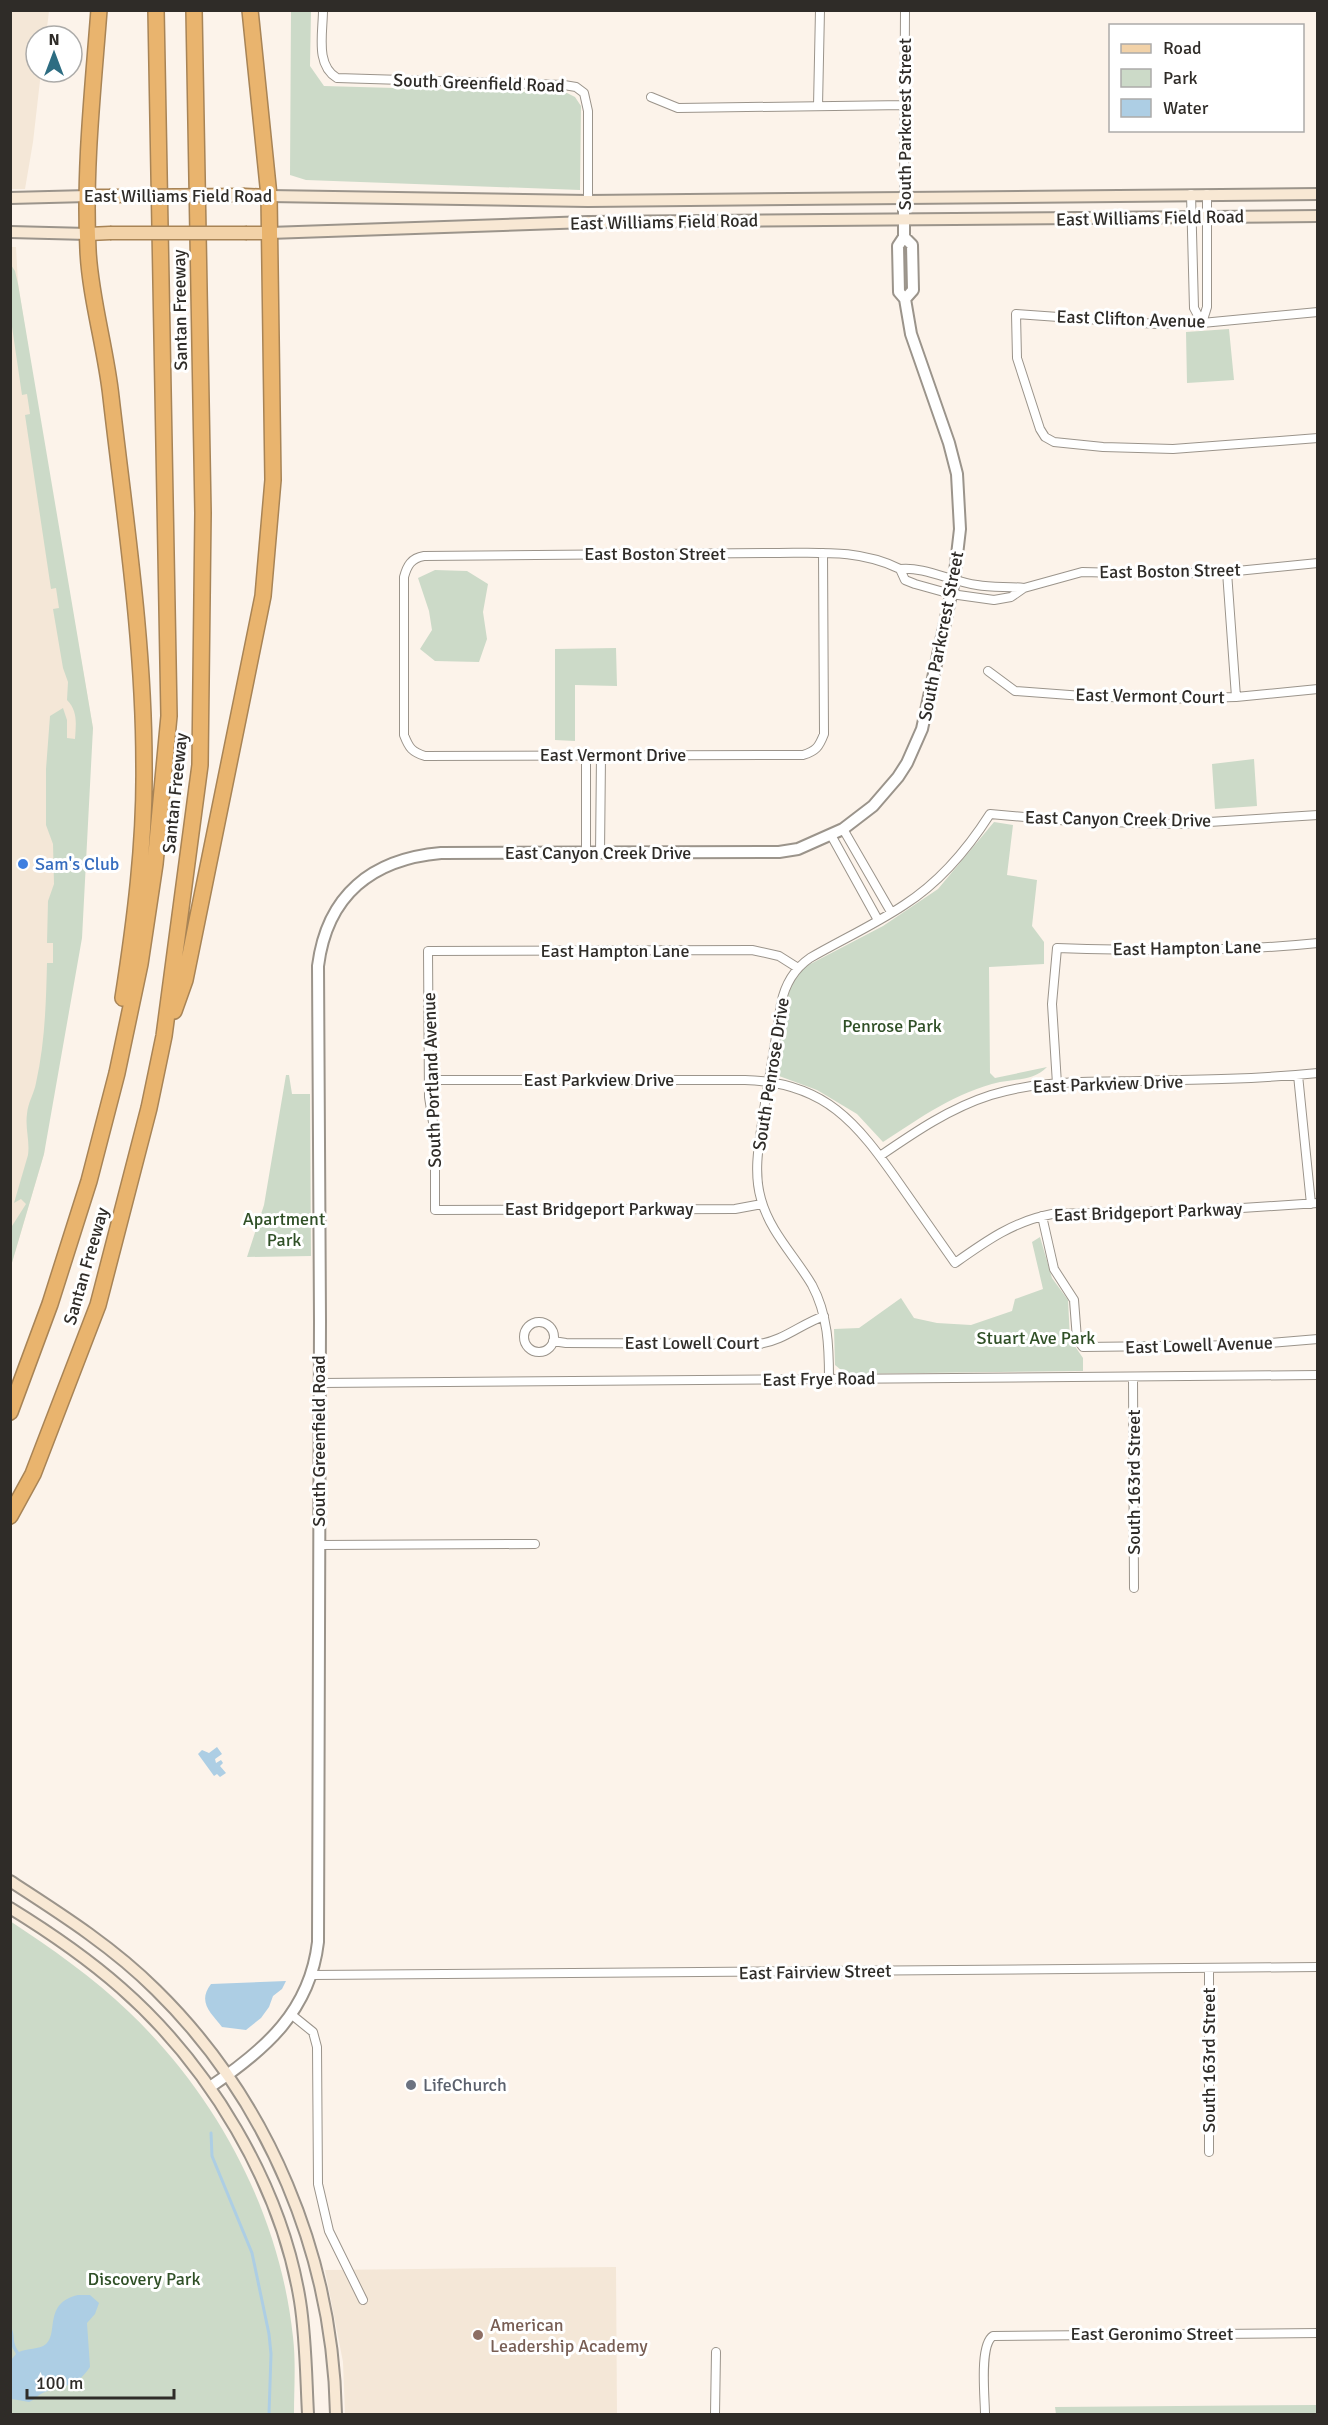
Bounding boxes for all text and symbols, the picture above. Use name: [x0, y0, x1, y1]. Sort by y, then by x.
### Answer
north arrow: [24, 24, 84, 84]
legend: [1109, 24, 1304, 132]
text: N: [48, 30, 60, 50]
text: Road: [1163, 37, 1202, 59]
street label: South Parkcrest Street: [894, 38, 916, 210]
text: Park: [1163, 67, 1198, 89]
street label: South Greenfield Road: [393, 69, 565, 97]
text: Water: [1163, 97, 1209, 119]
street label: East Williams Field Road: [84, 185, 272, 207]
street label: East Williams Field Road: [1056, 205, 1244, 231]
street label: East Williams Field Road: [570, 209, 758, 235]
street label: Santan Freeway: [168, 249, 192, 371]
street label: East Clifton Avenue: [1056, 305, 1206, 333]
street label: East Boston Street: [584, 543, 726, 565]
street label: South Parkcrest Street: [914, 549, 968, 723]
street label: East Boston Street: [1099, 559, 1241, 583]
street label: East Vermont Court: [1075, 684, 1225, 708]
street label: Santan Freeway: [158, 731, 192, 854]
street label: East Vermont Drive: [540, 744, 686, 766]
street label: East Canyon Creek Drive: [1025, 806, 1211, 832]
street label: East Canyon Creek Drive: [505, 842, 691, 864]
place label: Sam's Club: [35, 853, 119, 875]
marker: Sam's Club: [16, 857, 30, 871]
street label: East Hampton Lane: [1112, 936, 1262, 960]
street label: East Hampton Lane: [541, 940, 689, 962]
street label: South Portland Avenue: [418, 992, 446, 1168]
street label: South Penrose Drive: [748, 996, 794, 1152]
park label: Penrose Park: [842, 1015, 942, 1037]
street label: East Parkview Drive: [524, 1069, 674, 1091]
street label: East Parkview Drive: [1032, 1070, 1184, 1098]
street label: East Bridgeport Parkway: [505, 1198, 694, 1220]
street label: East Bridgeport Parkway: [1053, 1198, 1243, 1226]
street label: Santan Freeway: [59, 1204, 113, 1327]
park label: Apartment Park: [243, 1208, 325, 1251]
park label: Stuart Ave Park: [977, 1327, 1095, 1349]
street label: East Lowell Avenue: [1125, 1331, 1273, 1359]
street label: East Lowell Court: [625, 1332, 759, 1354]
street label: South Greenfield Road: [308, 1355, 330, 1527]
street label: East Frye Road: [762, 1367, 876, 1391]
street label: South 163rd Street: [1123, 1409, 1145, 1555]
street label: East Fairview Street: [738, 1960, 892, 1984]
street label: South 163rd Street: [1198, 1987, 1220, 2133]
place label: LifeChurch: [423, 2074, 507, 2096]
marker: LifeChurch: [404, 2078, 418, 2092]
park label: Discovery Park: [88, 2268, 201, 2290]
place label: American Leadership Academy: [490, 2314, 648, 2357]
street label: East Geronimo Street: [1071, 2323, 1233, 2345]
marker: American Leadership Academy: [471, 2328, 485, 2342]
scale bar: [27, 2362, 174, 2400]
text: 100 m: [36, 2372, 83, 2394]

